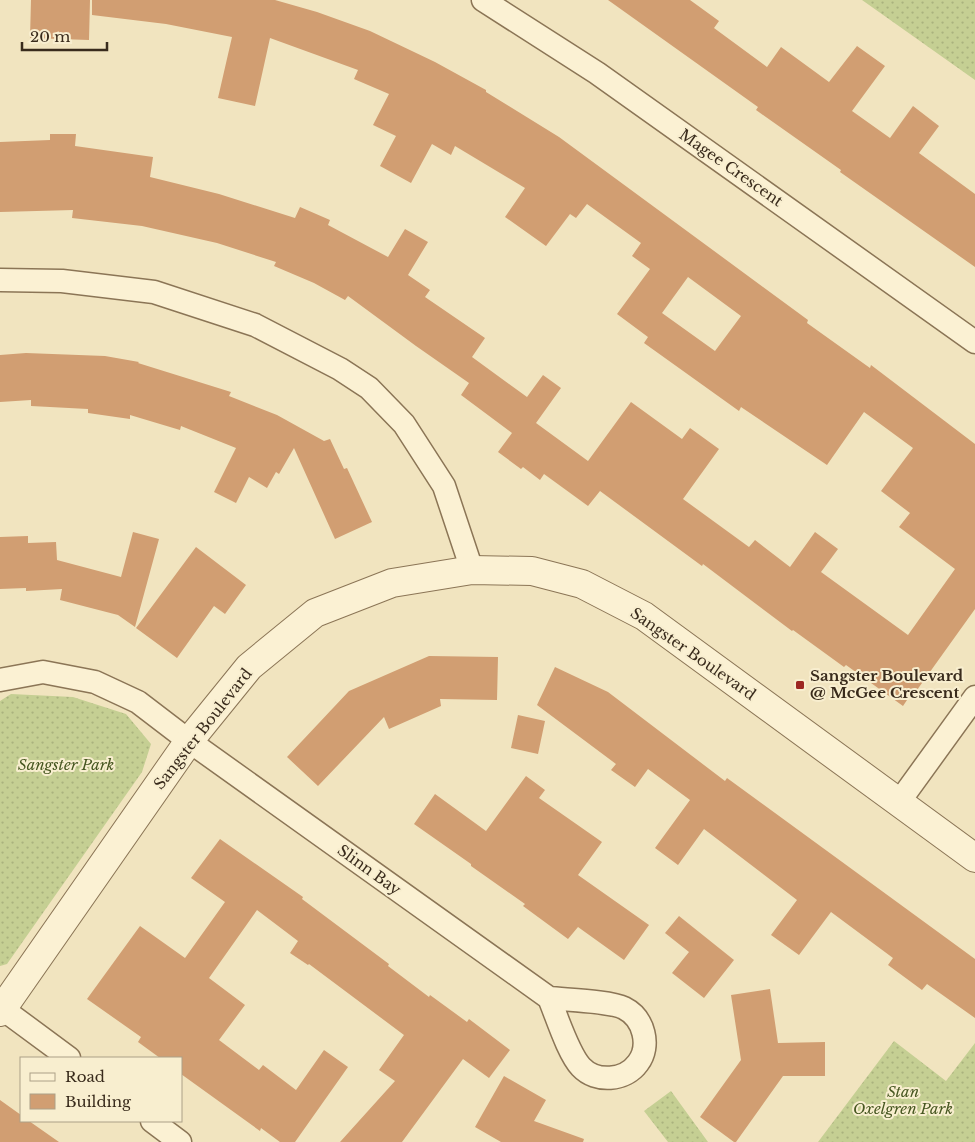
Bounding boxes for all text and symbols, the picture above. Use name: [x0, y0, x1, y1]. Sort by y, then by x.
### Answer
scale bar: [22, 20, 108, 52]
text: 20 m: [30, 27, 70, 46]
street label: Magee Crescent: [676, 125, 787, 211]
street label: Sangster Boulevard: [627, 603, 760, 704]
street label: Sangster Boulevard: [149, 664, 256, 793]
place label: Sangster Boulevard @ McGee Crescent: [810, 666, 964, 702]
marker: Sangster Boulevard @ McGee Crescent: [794, 679, 806, 691]
park label: Sangster Park: [18, 755, 114, 774]
street label: Slinn Bay: [334, 840, 405, 899]
legend: [20, 1057, 182, 1122]
text: Road: [65, 1067, 105, 1086]
park label: Stan Oxelgren Park: [853, 1082, 953, 1118]
text: Building: [65, 1092, 132, 1111]

